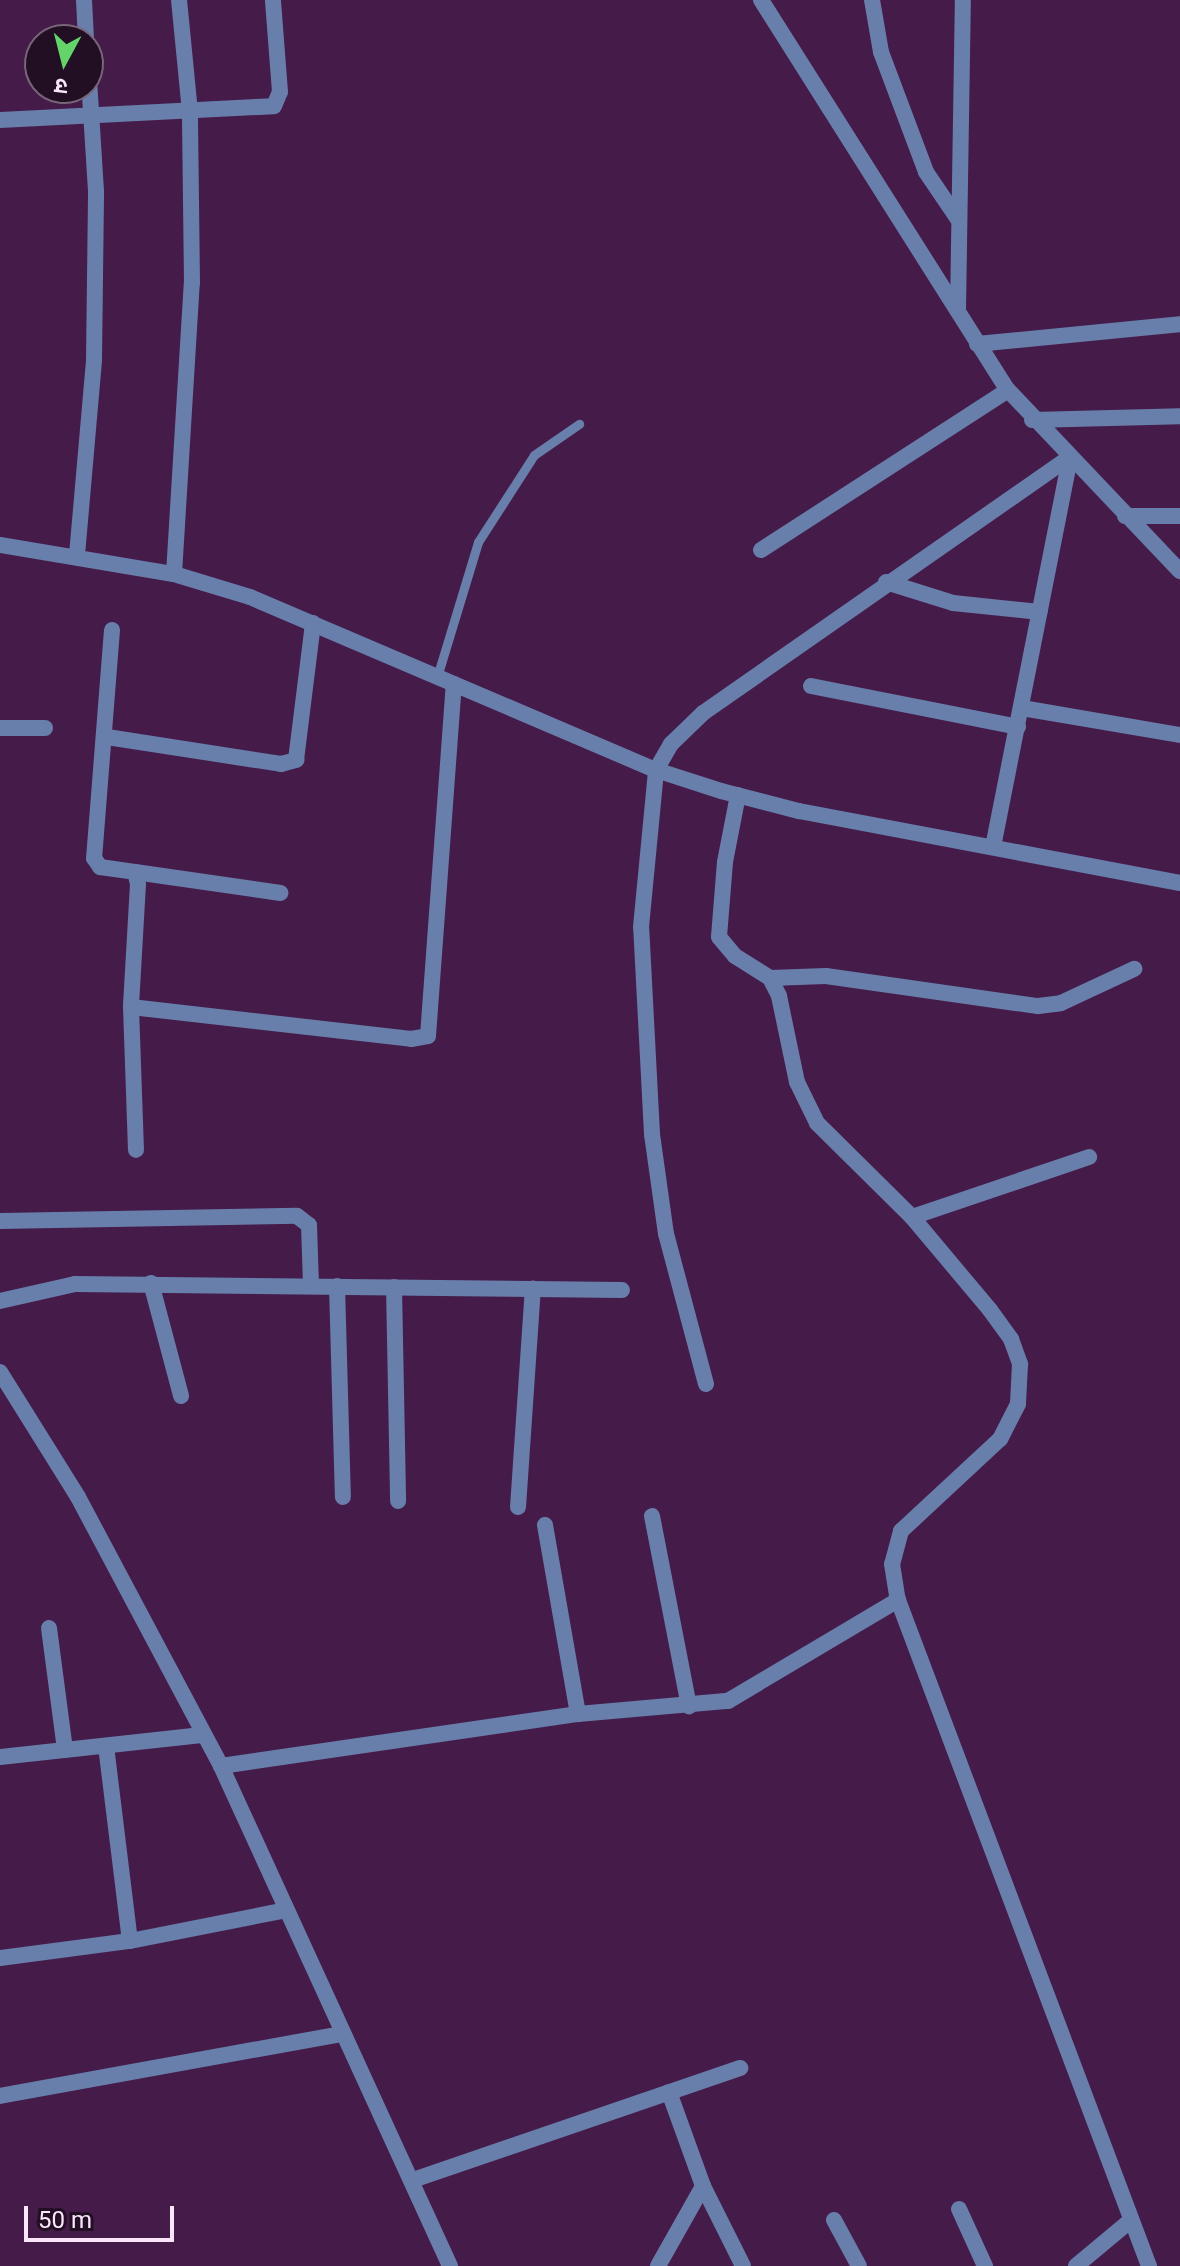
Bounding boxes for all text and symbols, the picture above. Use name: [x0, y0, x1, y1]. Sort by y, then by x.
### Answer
north arrow: [24, 24, 104, 104]
text: उ: [53, 73, 69, 100]
scale bar: [28, 2190, 178, 2240]
text: 50 m: [38, 2206, 92, 2234]

